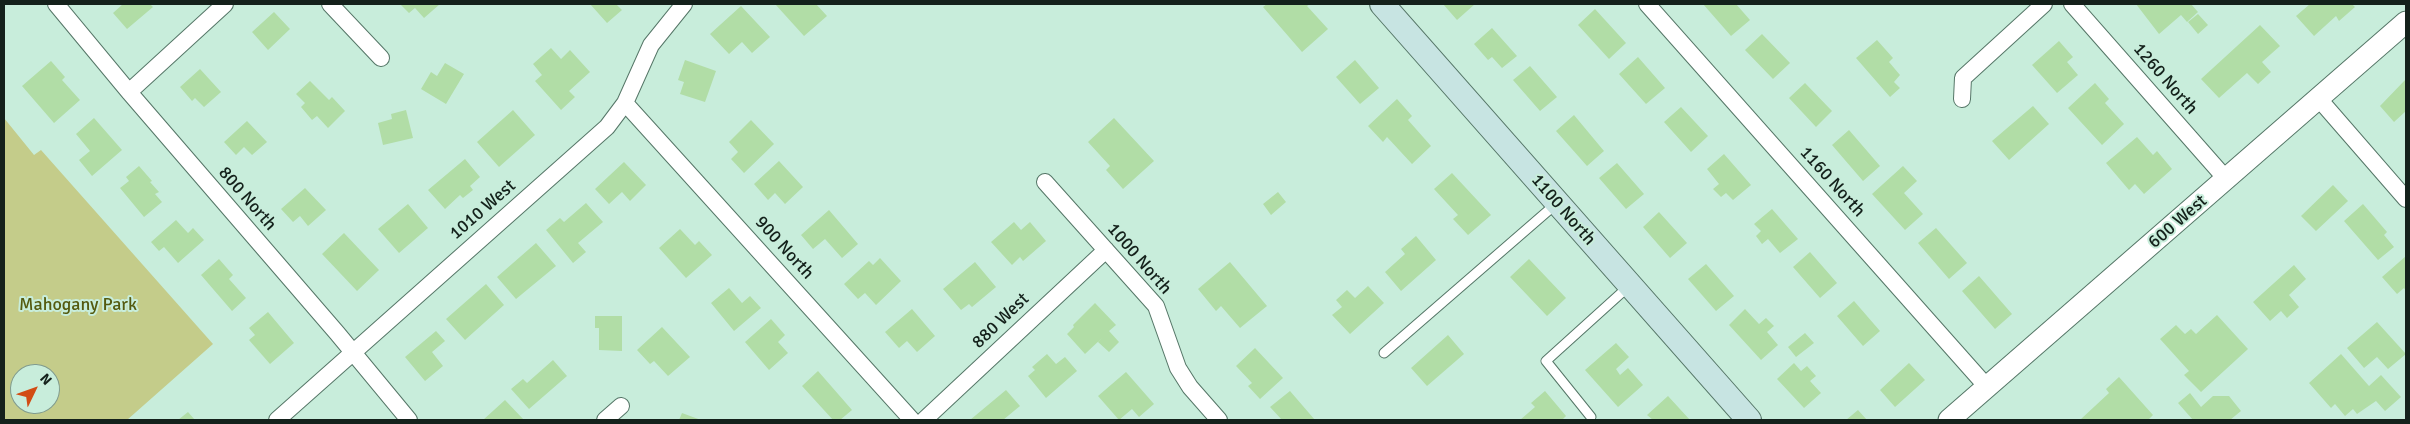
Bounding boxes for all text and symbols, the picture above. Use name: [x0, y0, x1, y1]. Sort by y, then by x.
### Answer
street label: 1260 North: [2128, 39, 2202, 119]
street label: 1160 North: [1795, 142, 1869, 222]
street label: 800 North: [213, 163, 281, 235]
street label: 1100 North: [1526, 170, 1600, 250]
street label: 1010 West: [445, 175, 521, 245]
street label: 600 West: [2144, 191, 2212, 253]
street label: 900 North: [750, 212, 818, 284]
street label: 1000 North: [1102, 219, 1176, 299]
street label: 880 West: [968, 289, 1034, 353]
park label: Mahogany Park: [19, 294, 137, 316]
north arrow: [10, 364, 60, 414]
text: N: [36, 370, 55, 389]

